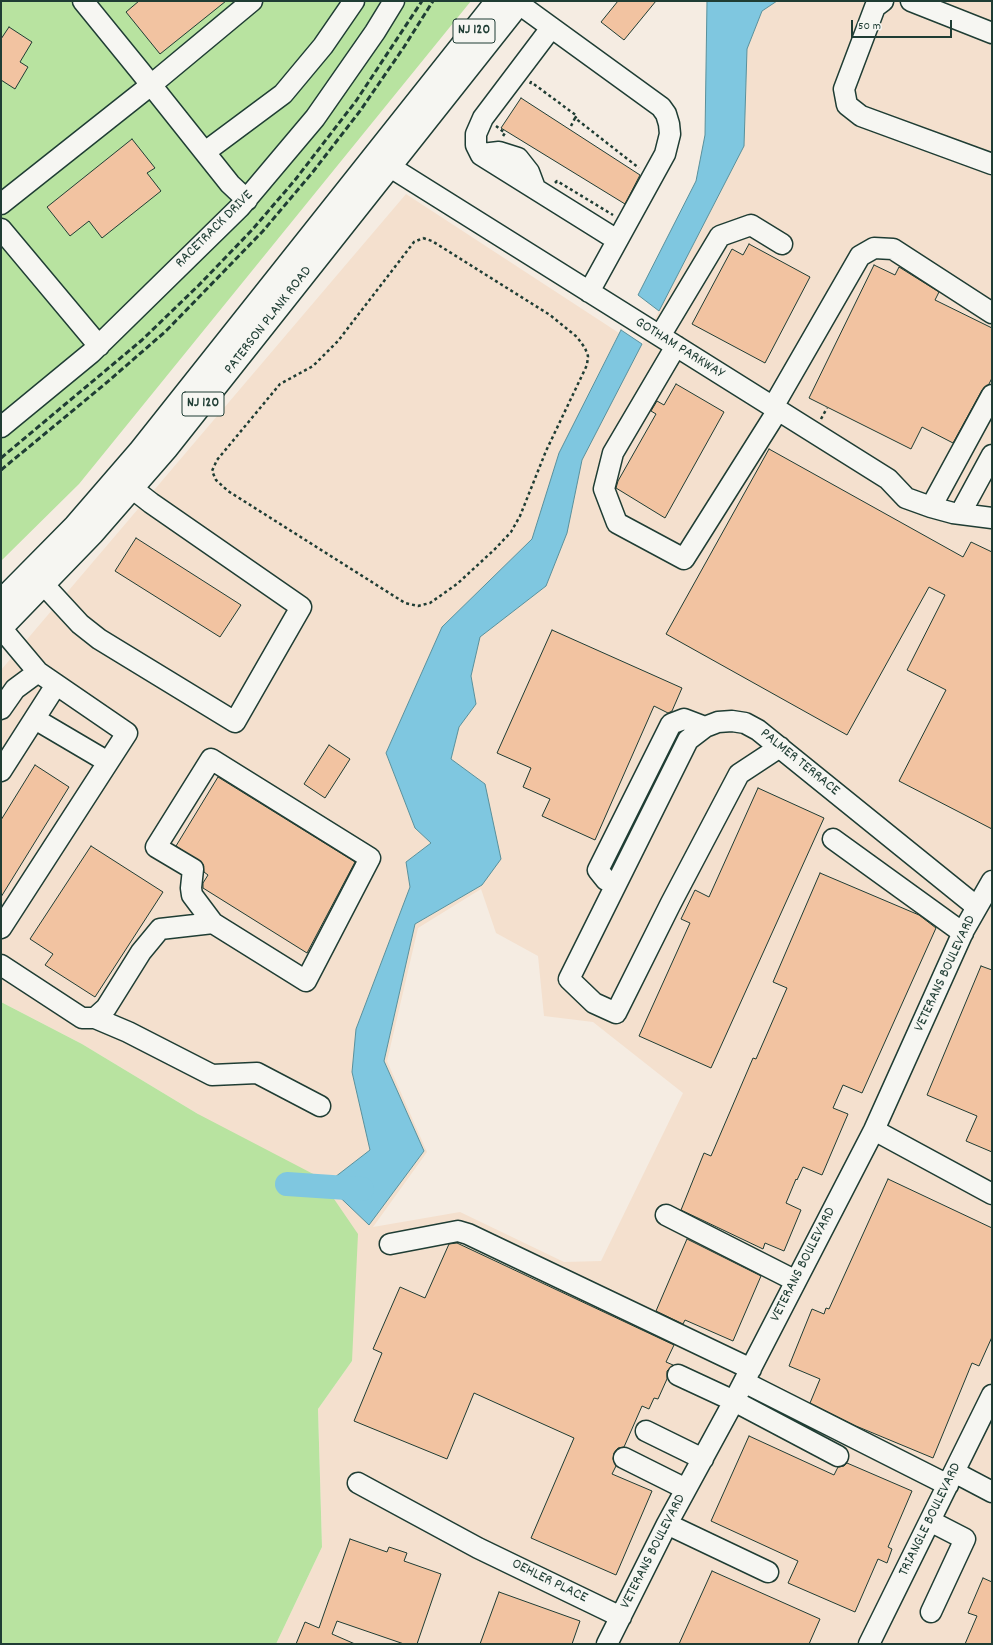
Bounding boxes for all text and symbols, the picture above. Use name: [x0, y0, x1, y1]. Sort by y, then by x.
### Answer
scale bar: [853, 12, 954, 38]
text: 50 m: [858, 18, 881, 35]
road number: NJ 120: [453, 19, 495, 43]
street label: RACETRACK DRIVE: [172, 187, 258, 273]
street label: PATERSON PLANK ROAD: [221, 263, 317, 379]
street label: GOTHAM PARKWAY: [631, 314, 727, 384]
road number: NJ 120: [182, 392, 224, 416]
street label: PALMER TERRACE: [756, 725, 842, 801]
street label: VETERANS BOULEVARD: [911, 913, 981, 1035]
street label: VETERANS BOULEVARD: [767, 1205, 841, 1325]
street label: TRIANGLE BOULEVARD: [896, 1460, 966, 1580]
street label: VETERANS BOULEVARD: [617, 1492, 691, 1612]
street label: OEHLER PLACE: [508, 1556, 590, 1608]

